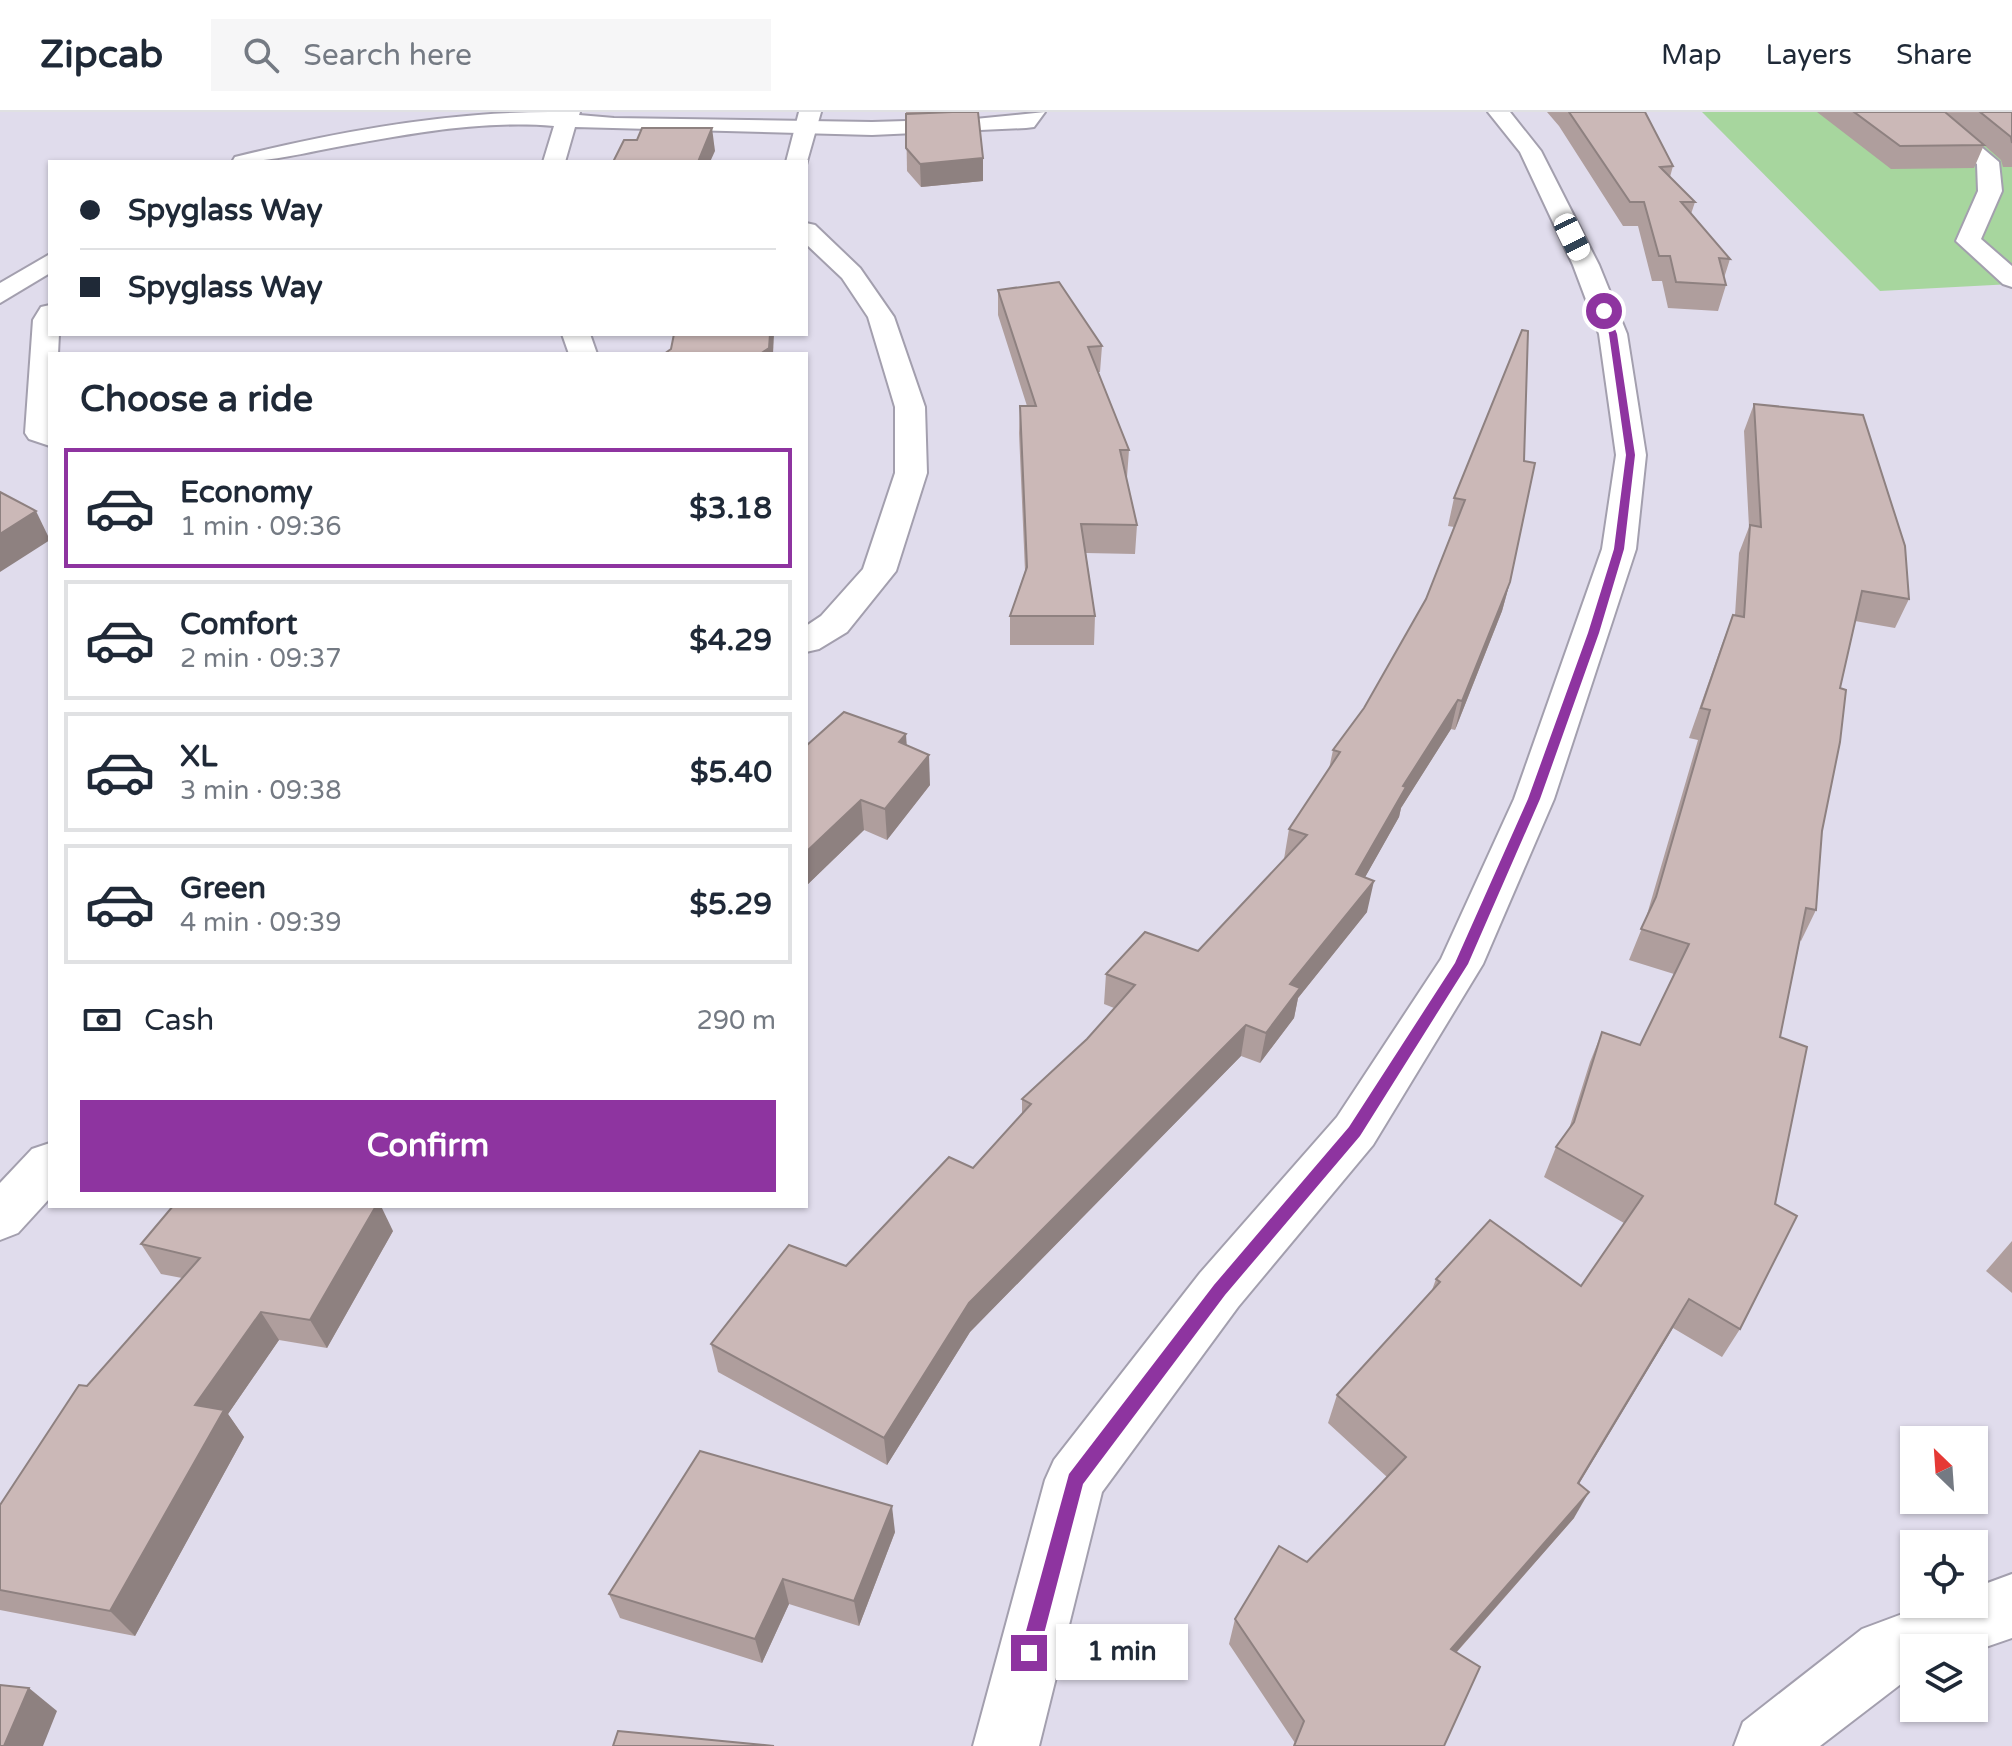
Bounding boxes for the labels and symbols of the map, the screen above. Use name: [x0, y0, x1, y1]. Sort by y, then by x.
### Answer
car: [1551, 210, 1593, 264]
route start: [1586, 293, 1622, 329]
north arrow: [1900, 1426, 1988, 1514]
callout: 1 min: [1057, 1625, 1189, 1681]
route end: [1011, 1635, 1047, 1671]

